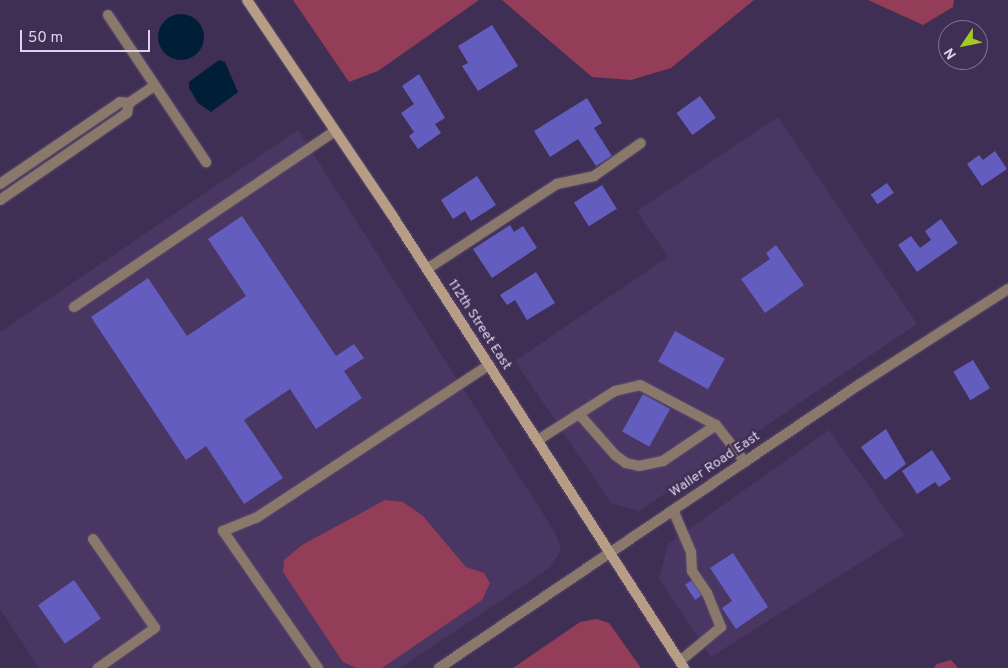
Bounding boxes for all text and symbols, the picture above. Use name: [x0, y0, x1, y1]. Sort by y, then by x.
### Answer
scale bar: [22, 20, 152, 52]
north arrow: [938, 20, 988, 70]
text: 50 m: [28, 29, 63, 48]
text: N: [941, 44, 961, 62]
street label: 112th Street East: [444, 277, 514, 373]
street label: Waller Road East: [667, 429, 763, 501]

